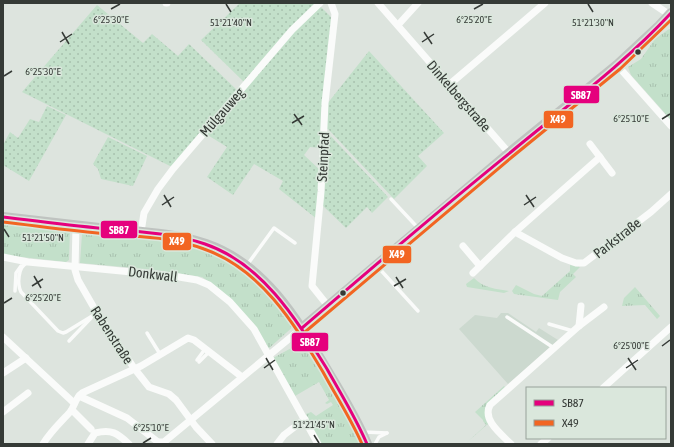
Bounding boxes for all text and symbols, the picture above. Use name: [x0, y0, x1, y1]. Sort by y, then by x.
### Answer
text: 6°25'30"E: [93, 14, 129, 25]
text: 6°25'20"E: [456, 14, 492, 25]
text: 51°21'40"N: [210, 17, 252, 28]
text: 51°21'30"N: [572, 17, 614, 28]
unlabelled marker: [633, 47, 643, 57]
street label: Dinkelbergstraße: [424, 57, 494, 135]
text: 6°25'30"E: [25, 66, 61, 77]
street label: Mülgauweg: [197, 84, 247, 140]
line badge: SB87: [563, 85, 600, 104]
text: SB87: [571, 89, 591, 101]
line badge: X49: [543, 110, 574, 129]
text: X49: [549, 113, 566, 125]
text: 6°25'10"E: [613, 113, 649, 124]
street label: Steinpfad: [314, 132, 332, 182]
street label: Parkstraße: [590, 215, 644, 261]
line badge: SB87: [100, 220, 138, 239]
text: SB87: [109, 224, 129, 236]
text: 51°21'50"N: [22, 232, 64, 243]
line badge: X49: [162, 232, 192, 251]
text: X49: [168, 235, 185, 247]
line badge: X49: [382, 245, 412, 264]
text: X49: [388, 248, 405, 260]
street label: Donkwall: [127, 263, 179, 285]
unlabelled marker: [338, 288, 348, 298]
text: 6°25'20"E: [25, 292, 61, 303]
street label: Rabenstraße: [87, 303, 137, 367]
line badge: SB87: [291, 332, 329, 352]
text: SB87: [300, 336, 320, 348]
text: 6°25'00"E: [613, 340, 649, 351]
legend: [526, 387, 666, 439]
text: SB87: [562, 396, 584, 410]
text: X49: [562, 416, 579, 430]
text: 51°21'45"N: [293, 419, 335, 430]
text: 6°25'10"E: [133, 422, 169, 433]

